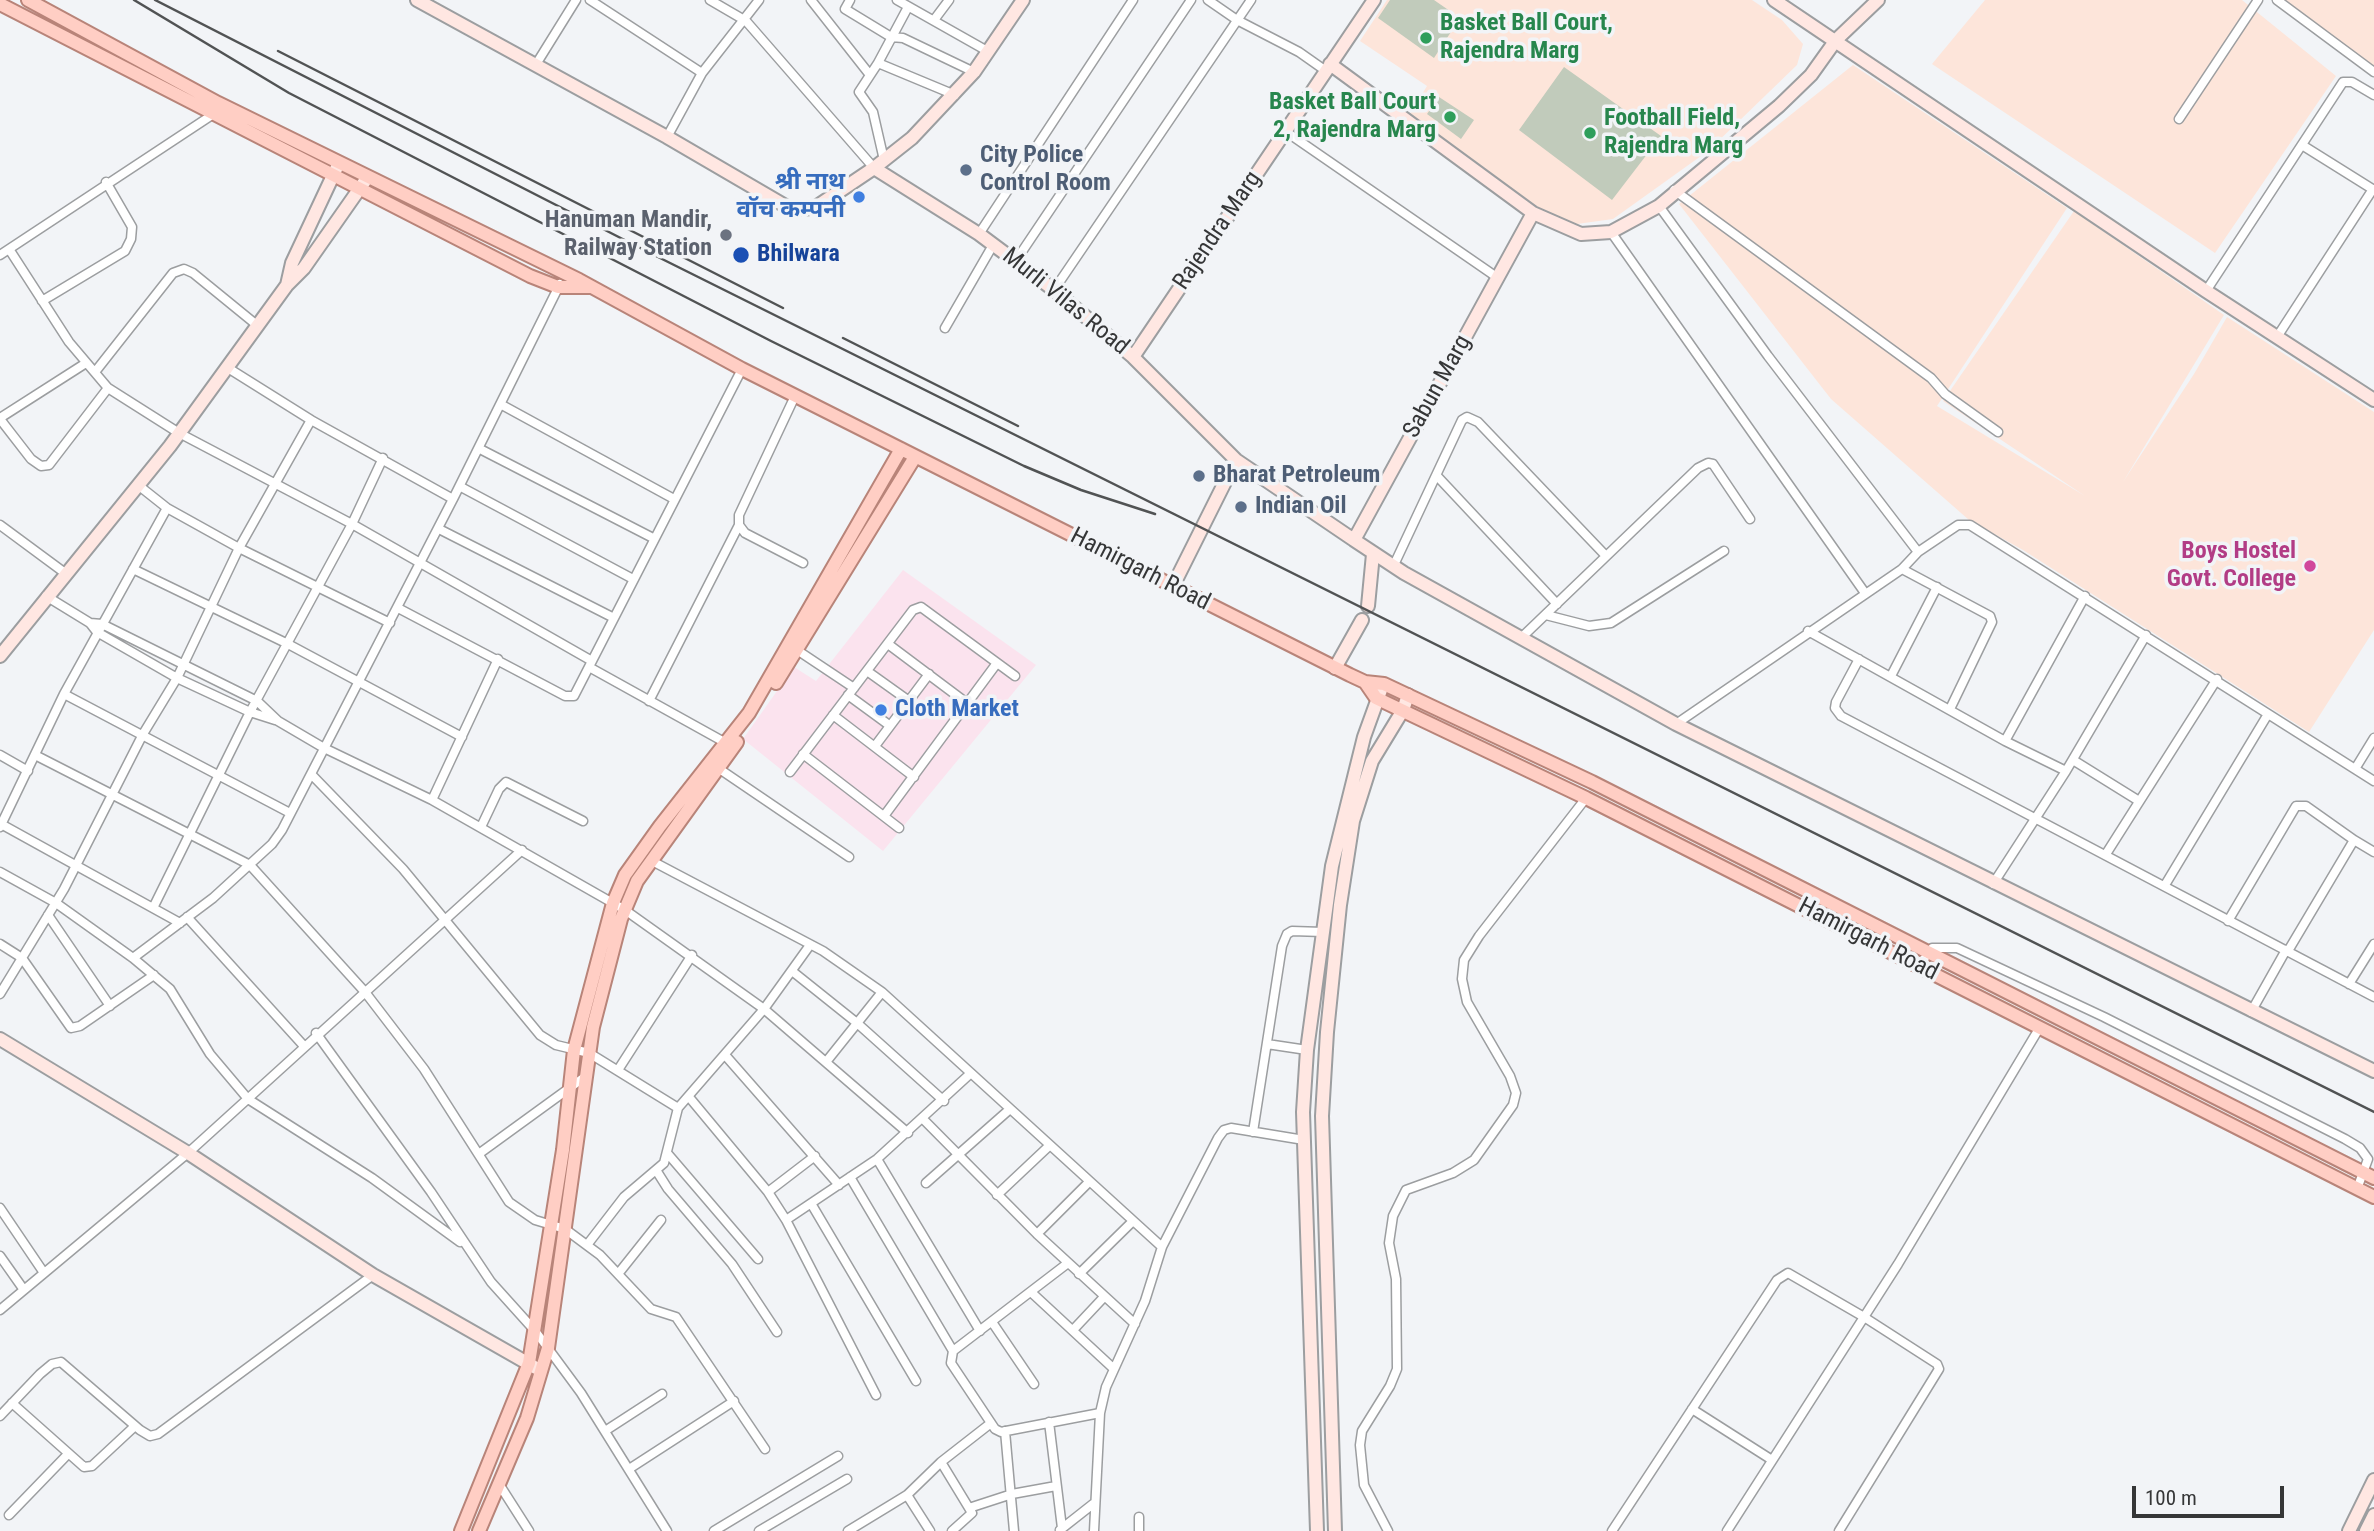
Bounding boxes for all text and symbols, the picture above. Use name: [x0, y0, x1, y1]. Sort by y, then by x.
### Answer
place label: Basket Ball Court, Rajendra Marg: [1440, 10, 1613, 66]
marker: Basket Ball Court, Rajendra Marg: [1418, 30, 1434, 46]
place label: Basket Ball Court 2, Rajendra Marg: [1269, 89, 1436, 145]
place label: Football Field, Rajendra Marg: [1604, 105, 1743, 161]
marker: Basket Ball Court 2, Rajendra Marg: [1442, 109, 1458, 125]
marker: Football Field, Rajendra Marg: [1582, 125, 1598, 141]
place label: City Police Control Room: [980, 142, 1111, 198]
marker: City Police Control Room: [958, 162, 974, 178]
street label: Rajendra Marg: [1168, 166, 1268, 296]
place label: श्री नाथ वॉच कम्पनी: [736, 169, 845, 225]
marker: श्री नाथ वॉच कम्पनी: [851, 189, 867, 205]
place label: Hanuman Mandir, Railway Station: [545, 207, 712, 263]
marker: Hanuman Mandir, Railway Station: [718, 227, 734, 243]
place label: Bhilwara: [757, 241, 840, 269]
street label: Murli Vilas Road: [996, 242, 1134, 362]
marker: Bhilwara: [731, 245, 751, 265]
street label: Sabun Marg: [1398, 331, 1478, 443]
place label: Bharat Petroleum: [1213, 462, 1380, 490]
marker: Bharat Petroleum: [1191, 468, 1207, 484]
place label: Indian Oil: [1255, 493, 1346, 521]
marker: Indian Oil: [1233, 499, 1249, 515]
street label: Hamirgarh Road: [1065, 522, 1215, 618]
place label: Boys Hostel Govt. College: [2167, 538, 2296, 594]
marker: Boys Hostel Govt. College: [2302, 558, 2318, 574]
place label: Cloth Market: [895, 696, 1019, 724]
marker: Cloth Market: [873, 702, 889, 718]
street label: Hamirgarh Road: [1793, 892, 1943, 988]
scale bar: [2136, 1472, 2288, 1516]
text: 100 m: [2145, 1486, 2197, 1510]

